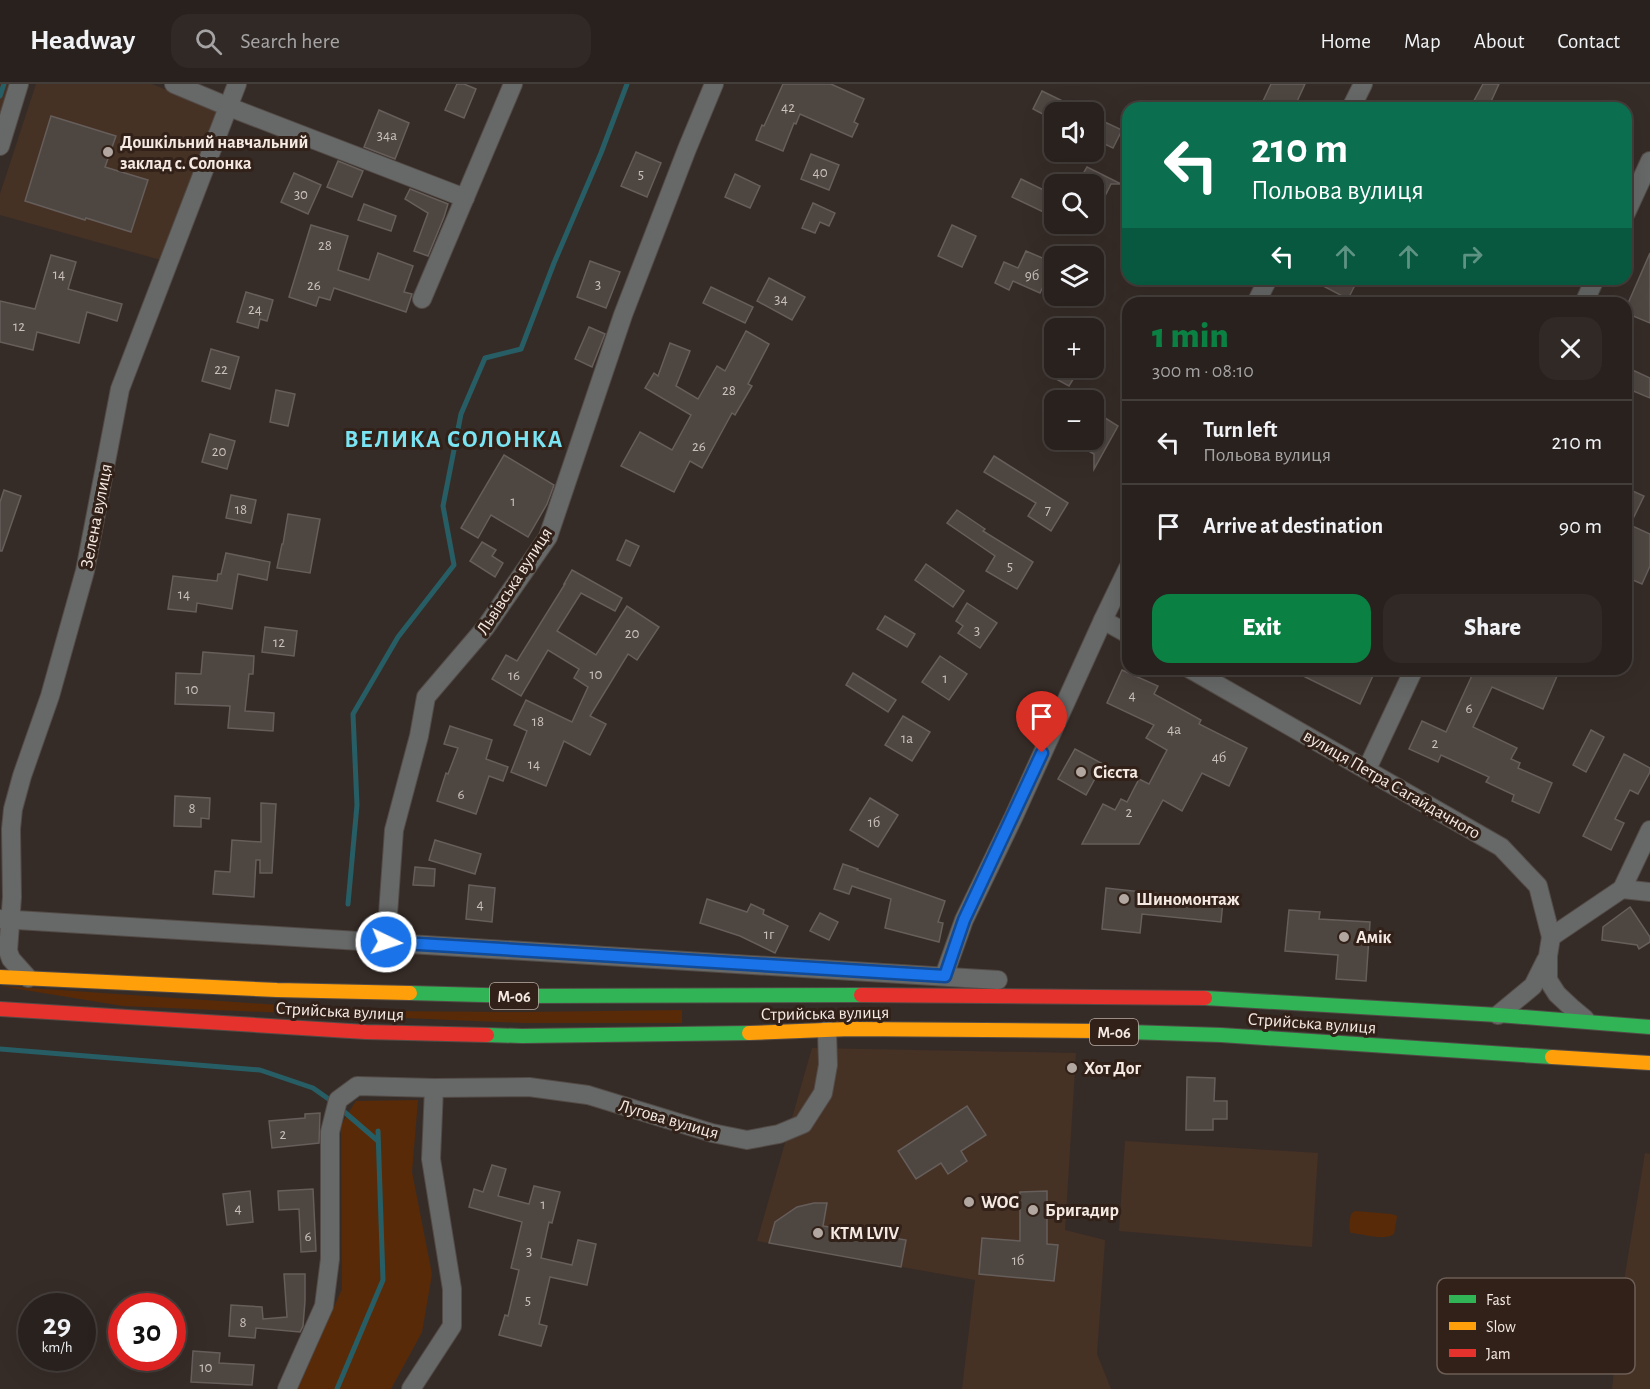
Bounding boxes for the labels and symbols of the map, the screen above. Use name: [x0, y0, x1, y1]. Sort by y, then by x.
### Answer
house number: 42: [781, 100, 795, 115]
house number: 34а: [377, 128, 397, 143]
place label: Дошкільний навчальний заклад с. Солонка: [120, 134, 309, 173]
marker: Дошкільний навчальний заклад с. Солонка: [101, 145, 115, 159]
house number: 40: [812, 165, 828, 180]
house number: 5: [638, 167, 644, 182]
house number: 30: [294, 187, 308, 202]
house number: 28: [318, 238, 332, 253]
house number: 14: [53, 267, 65, 282]
house number: 9б: [1025, 268, 1039, 283]
house number: 3: [595, 277, 601, 292]
house number: 26: [307, 278, 321, 293]
house number: 34: [774, 292, 788, 307]
house number: 24: [248, 302, 262, 317]
house number: 12: [13, 319, 25, 334]
house number: 22: [214, 362, 228, 377]
house number: 28: [722, 383, 736, 398]
district label: ВЕЛИКА СОЛОНКА: [344, 428, 564, 452]
house number: 26: [692, 439, 706, 454]
house number: 20: [212, 444, 226, 459]
street label: Зелена вулиця: [78, 462, 116, 570]
house number: 1: [510, 494, 516, 509]
house number: 18: [235, 502, 247, 517]
house number: 7: [1045, 503, 1051, 518]
street label: Львівська вулиця: [474, 525, 556, 638]
house number: 5: [1007, 559, 1013, 574]
house number: 14: [178, 587, 190, 602]
house number: 3: [974, 623, 980, 638]
house number: 20: [625, 626, 639, 641]
house number: 12: [273, 635, 285, 650]
house number: 10: [589, 667, 603, 682]
house number: 16: [508, 668, 520, 683]
house number: 1: [942, 671, 948, 686]
house number: 10: [185, 682, 199, 697]
house number: 4: [1128, 688, 1136, 703]
pin: [1016, 691, 1067, 753]
house number: 6: [1465, 701, 1473, 716]
house number: 18: [532, 714, 544, 729]
house number: 4а: [1167, 722, 1181, 737]
street label: вулиця Петра Сагайдачного: [1300, 727, 1483, 843]
house number: 1а: [901, 731, 913, 746]
house number: 2: [1432, 736, 1439, 751]
house number: 4б: [1212, 750, 1226, 765]
house number: 14: [528, 757, 540, 772]
place label: Сієста: [1093, 764, 1139, 782]
marker: Сієста: [1074, 765, 1088, 779]
house number: 6: [457, 787, 465, 802]
house number: 8: [188, 801, 196, 816]
house number: 2: [1126, 805, 1133, 820]
house number: 1б: [868, 815, 880, 830]
place label: Шиномонтаж: [1136, 891, 1240, 909]
marker: Шиномонтаж: [1117, 892, 1131, 906]
house number: 4: [476, 897, 484, 912]
position arrow: [354, 910, 418, 974]
house number: 1г: [764, 927, 775, 942]
place label: Амік: [1356, 929, 1392, 947]
marker: Амік: [1337, 930, 1351, 944]
road number: М-06: [490, 983, 538, 1009]
street label: Стрийська вулиця: [275, 1000, 405, 1024]
street label: Стрийська вулиця: [760, 1004, 890, 1024]
street label: Стрийська вулиця: [1247, 1011, 1377, 1037]
road number: М-06: [1090, 1019, 1138, 1045]
place label: Хот Дог: [1084, 1060, 1141, 1078]
marker: Хот Дог: [1065, 1061, 1079, 1075]
street label: Лугова вулиця: [617, 1097, 721, 1143]
house number: 2: [280, 1127, 287, 1142]
place label: WOG: [981, 1194, 1019, 1212]
marker: WOG: [962, 1195, 976, 1209]
house number: 1: [540, 1197, 546, 1212]
house number: 4: [234, 1201, 242, 1216]
place label: Бригадир: [1045, 1202, 1119, 1220]
marker: Бригадир: [1026, 1203, 1040, 1217]
place label: KTM LVIV: [830, 1225, 900, 1243]
marker: KTM LVIV: [811, 1226, 825, 1240]
house number: 6: [304, 1229, 312, 1244]
house number: 3: [526, 1244, 532, 1259]
house number: 1б: [1012, 1253, 1024, 1268]
legend: [1437, 1278, 1635, 1374]
text: Fast: [1486, 1292, 1511, 1308]
speed limit sign: 30: [108, 1293, 186, 1371]
house number: 5: [525, 1293, 531, 1308]
house number: 8: [239, 1315, 247, 1330]
text: Slow: [1486, 1319, 1516, 1335]
text: Jam: [1486, 1346, 1511, 1362]
house number: 10: [199, 1360, 213, 1375]

